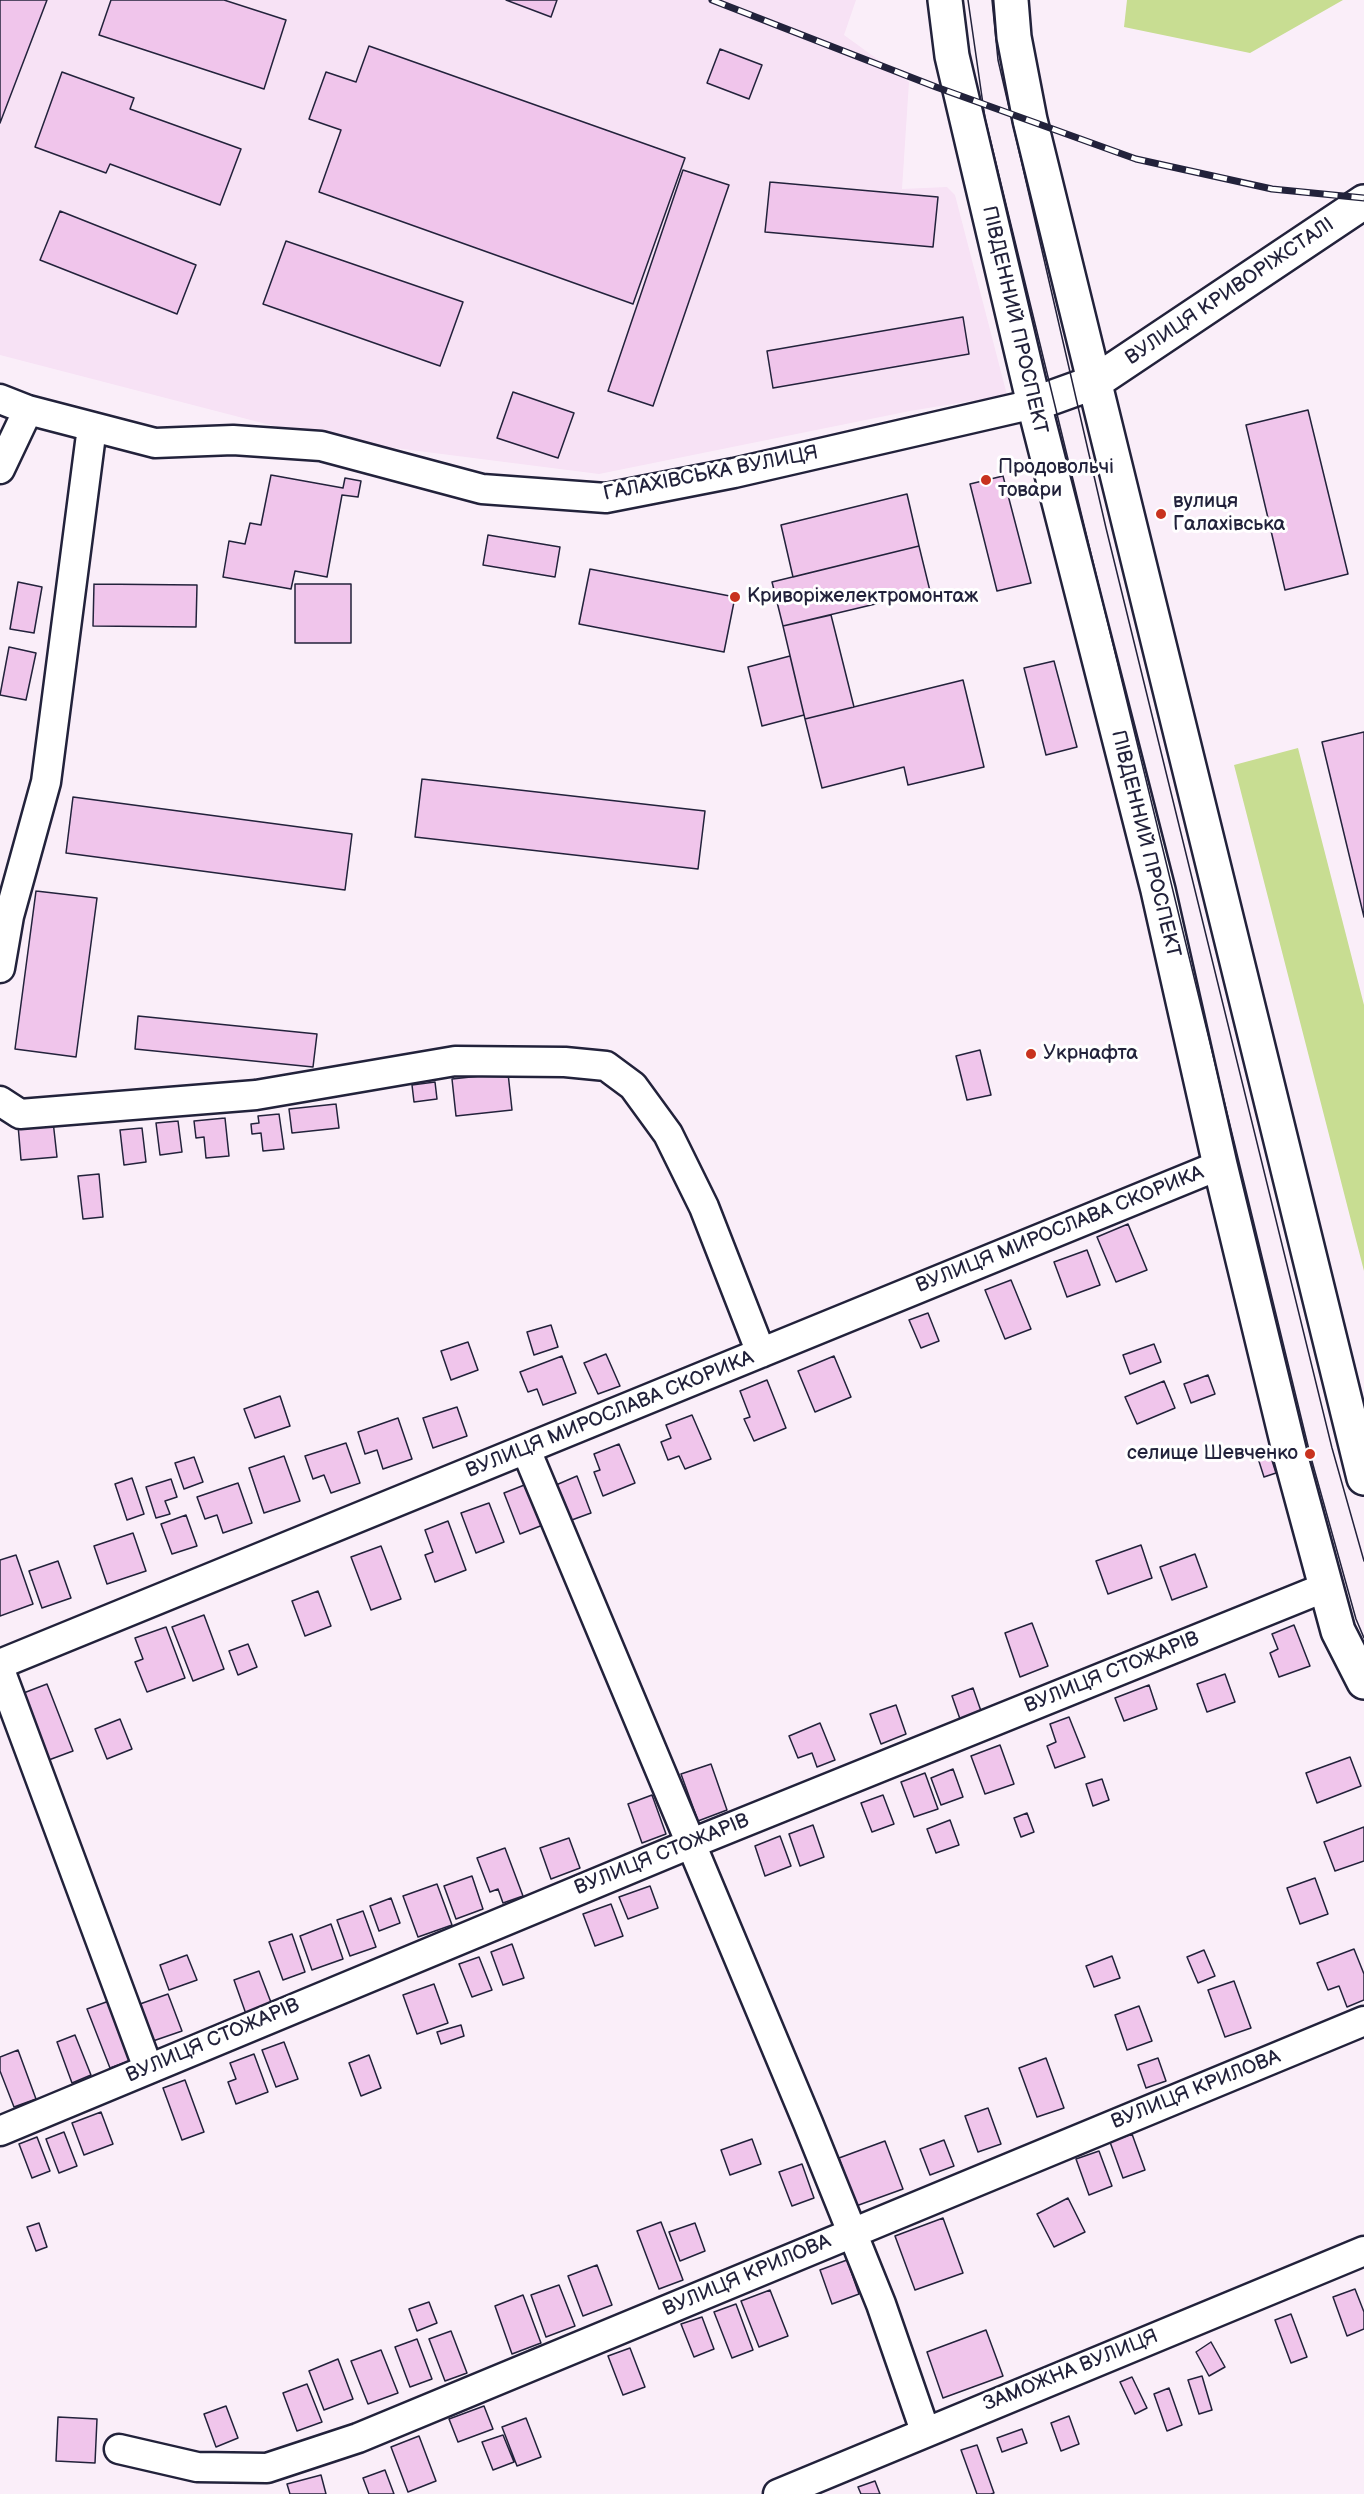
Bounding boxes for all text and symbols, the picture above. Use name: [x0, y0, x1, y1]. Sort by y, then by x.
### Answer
street label: ПІВДЕННИЙ ПРОСПЕКТ: [976, 204, 1052, 436]
street label: ВУЛИЦЯ КРИВОРІЖСТАЛІ: [1121, 213, 1339, 371]
street label: ГАЛАХІВСЬКА ВУЛИЦЯ: [602, 441, 820, 507]
place label: Продовольчі товари: [998, 456, 1114, 503]
marker: Продовольчі товари: [979, 473, 993, 487]
place label: вулиця Галахівська: [1173, 490, 1285, 537]
marker: вулиця Галахівська: [1154, 507, 1168, 521]
place label: Криворіжелектромонтаж: [747, 585, 978, 609]
marker: Криворіжелектромонтаж: [728, 590, 742, 604]
street label: ПІВДЕННИЙ ПРОСПЕКТ: [1105, 728, 1185, 960]
place label: Укрнафта: [1043, 1042, 1138, 1066]
marker: Укрнафта: [1024, 1047, 1038, 1061]
street label: ВУЛИЦЯ МИРОСЛАВА СКОРИКА: [913, 1161, 1207, 1299]
street label: ВУЛИЦЯ МИРОСЛАВА СКОРИКА: [463, 1346, 757, 1484]
place label: селище Шевченко: [1127, 1442, 1298, 1466]
marker: селище Шевченко: [1303, 1447, 1317, 1461]
street label: ВУЛИЦЯ СТОЖАРІВ: [1021, 1627, 1203, 1719]
street label: ВУЛИЦЯ СТОЖАРІВ: [571, 1809, 753, 1901]
street label: ВУЛИЦЯ СТОЖАРІВ: [123, 1994, 303, 2088]
street label: ВУЛИЦЯ КРИЛОВА: [1108, 2045, 1284, 2135]
street label: ВУЛИЦЯ КРИЛОВА: [659, 2230, 835, 2322]
street label: ЗАМОЖНА ВУЛИЦЯ: [980, 2325, 1162, 2417]

